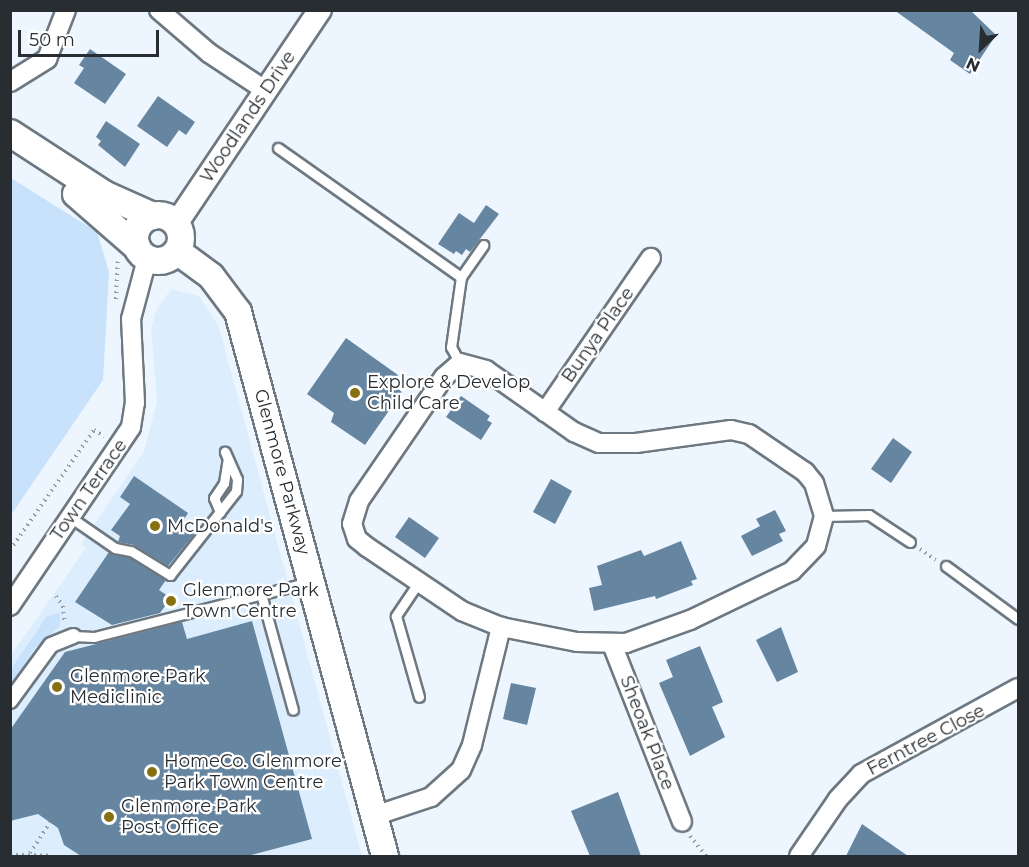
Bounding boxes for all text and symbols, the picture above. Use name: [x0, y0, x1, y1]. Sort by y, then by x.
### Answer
scale bar: [21, 18, 162, 56]
north arrow: [951, 18, 1011, 78]
text: 50 m: [29, 29, 75, 51]
street label: Woodlands Drive: [196, 47, 300, 187]
text: N: [963, 53, 983, 76]
street label: Bunya Place: [557, 283, 639, 387]
place label: Explore & Develop Child Care: [367, 372, 530, 415]
marker: Explore & Develop Child Care: [348, 386, 362, 400]
street label: Glenmore Parkway: [249, 387, 315, 557]
street label: Town Terrace: [46, 435, 132, 545]
place label: McDonald's: [167, 515, 273, 537]
marker: McDonald's: [148, 519, 162, 533]
place label: Glenmore Park Town Centre: [183, 580, 319, 622]
marker: Glenmore Park Town Centre: [164, 594, 178, 608]
place label: Glenmore Park Mediclinic: [70, 666, 206, 708]
street label: Sheoak Place: [615, 673, 679, 793]
marker: Glenmore Park Mediclinic: [48, 678, 66, 696]
street label: Ferntree Close: [863, 700, 989, 780]
place label: HomeCo. Glenmore Park Town Centre: [164, 751, 342, 794]
marker: HomeCo. Glenmore Park Town Centre: [145, 765, 159, 779]
place label: Glenmore Park Post Office: [121, 796, 257, 838]
marker: Glenmore Park Post Office: [102, 810, 116, 824]

